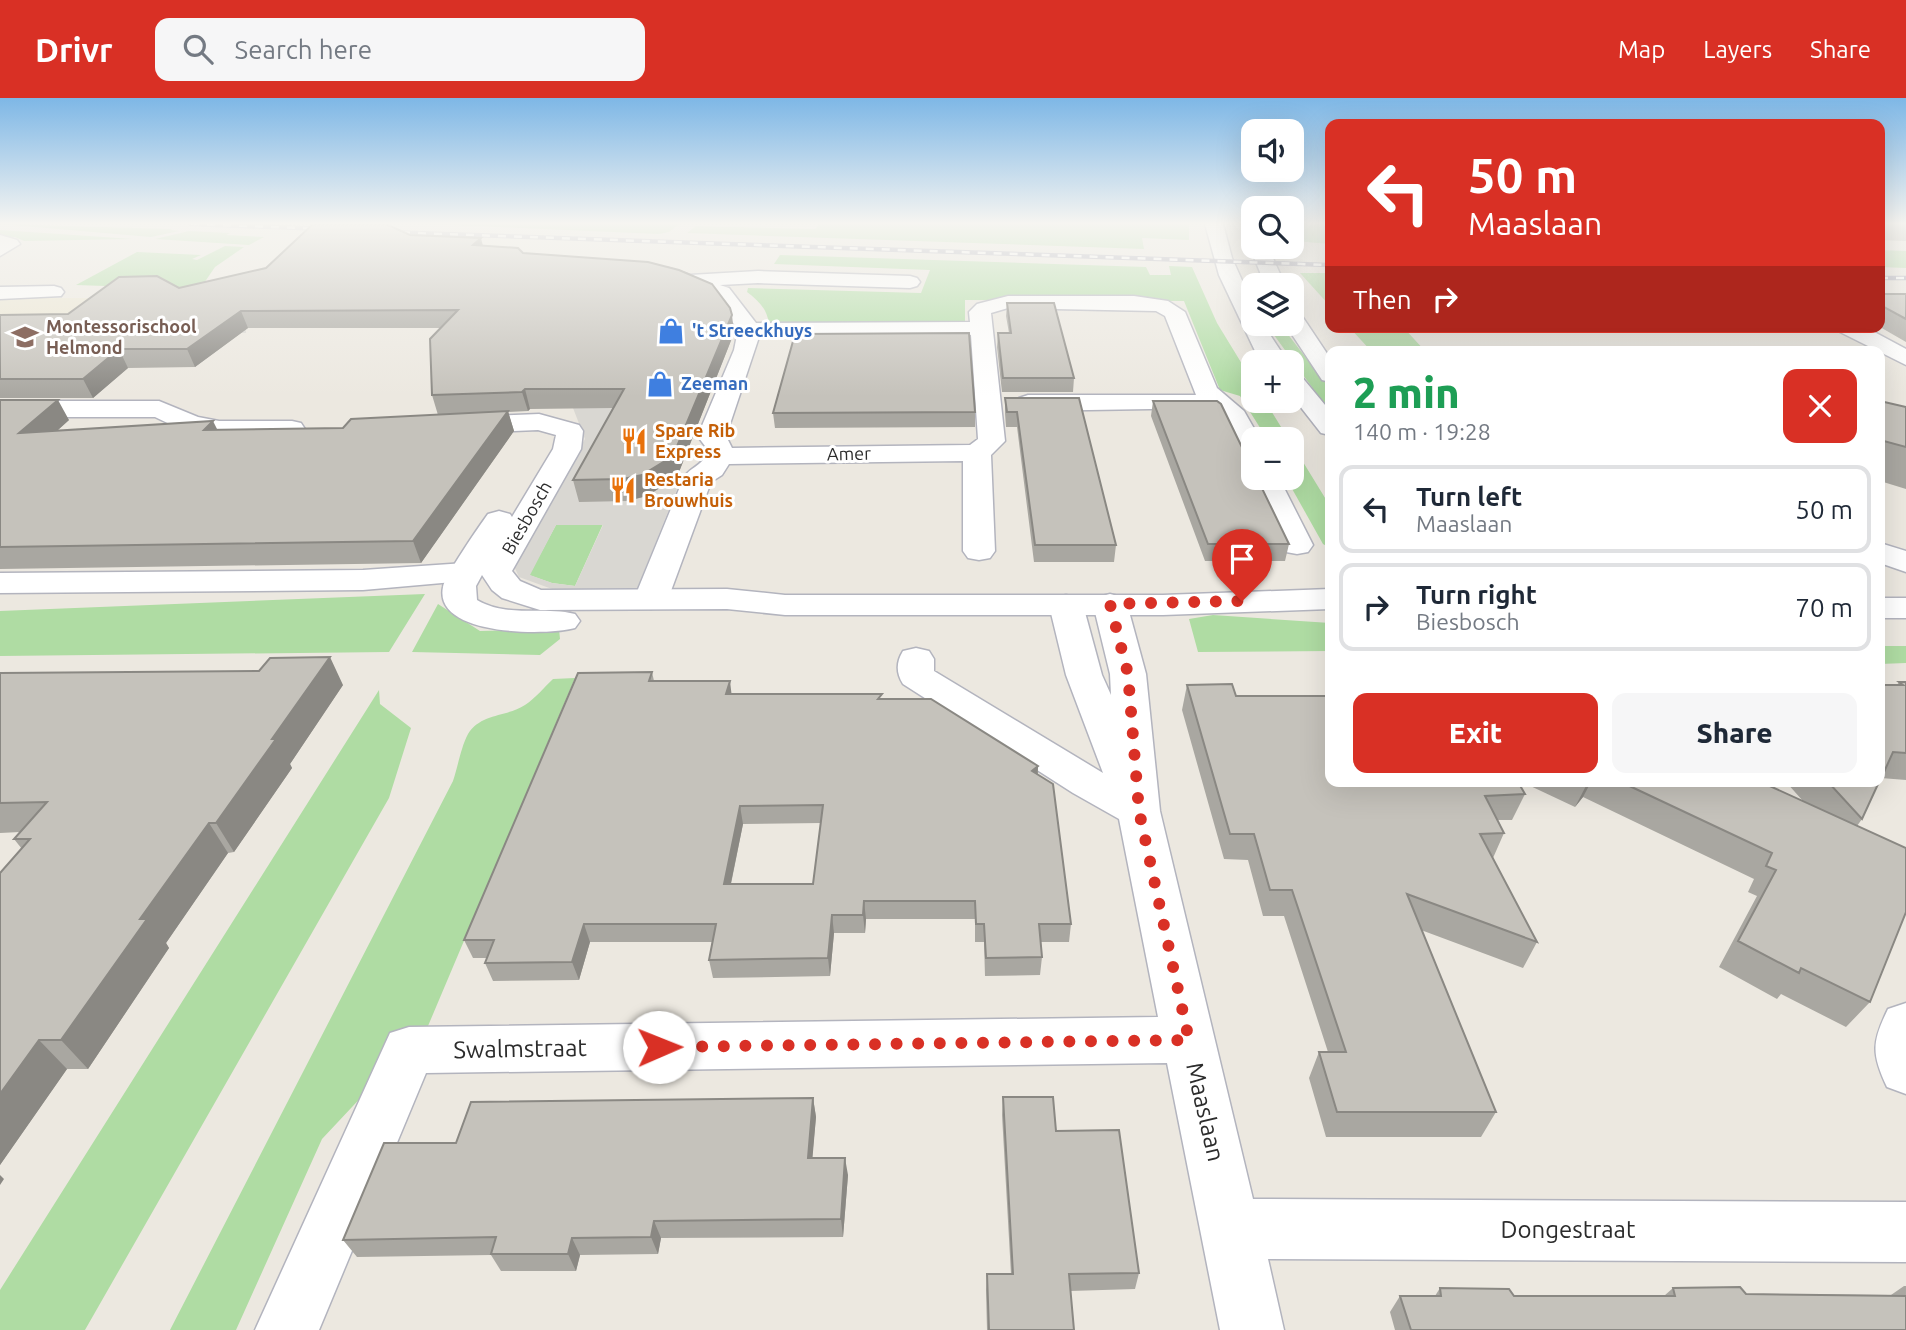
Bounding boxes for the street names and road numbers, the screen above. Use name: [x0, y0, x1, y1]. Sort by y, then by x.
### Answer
street label: Amer: [827, 443, 871, 463]
street label: Biesbosch: [497, 477, 555, 558]
street label: Swalmstraat: [453, 1034, 588, 1063]
street label: Maaslaan: [1181, 1060, 1230, 1164]
street label: Dongestraat: [1501, 1216, 1636, 1243]

